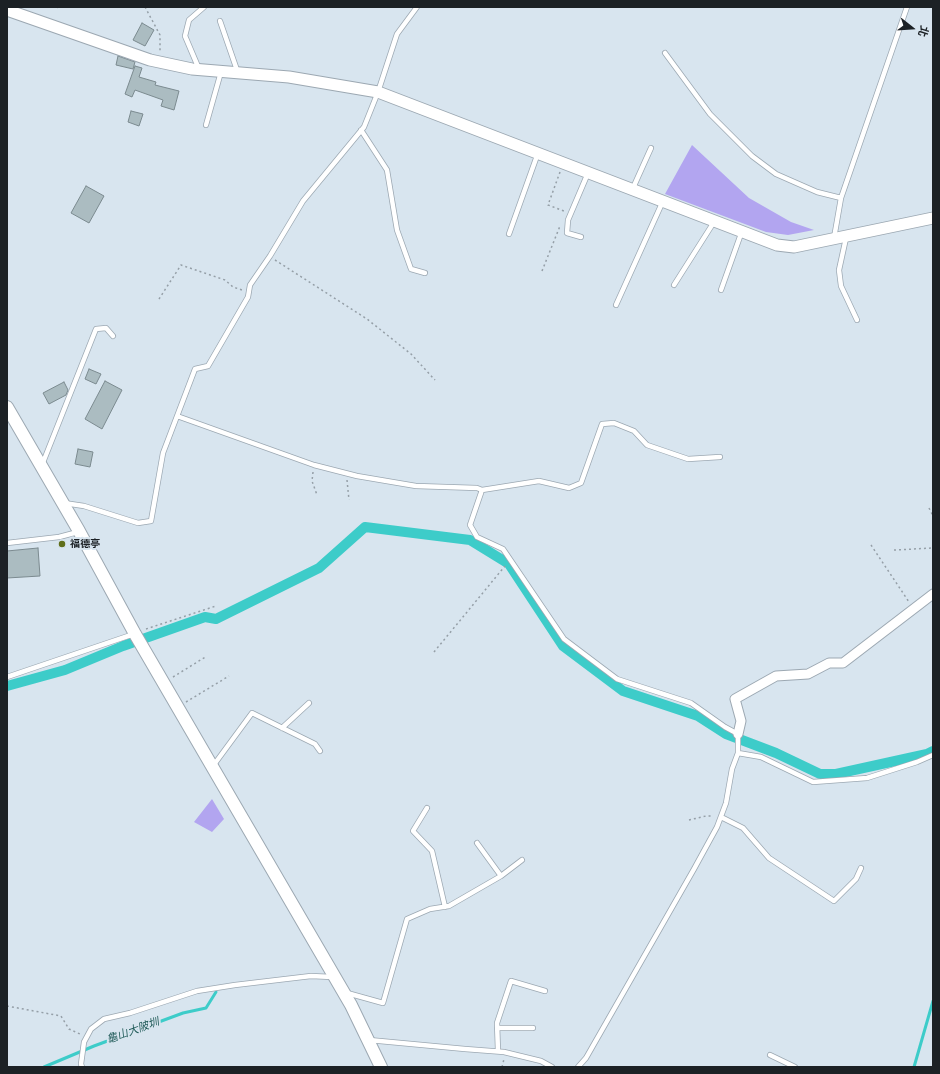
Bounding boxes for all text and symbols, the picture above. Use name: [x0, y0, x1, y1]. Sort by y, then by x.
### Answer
north arrow: [892, 8, 932, 48]
text: 北: [915, 24, 932, 39]
place label: 福德亭: [70, 538, 100, 550]
marker: 福德亭: [57, 539, 67, 549]
water label: 龜山大陂圳: [105, 1015, 161, 1047]

